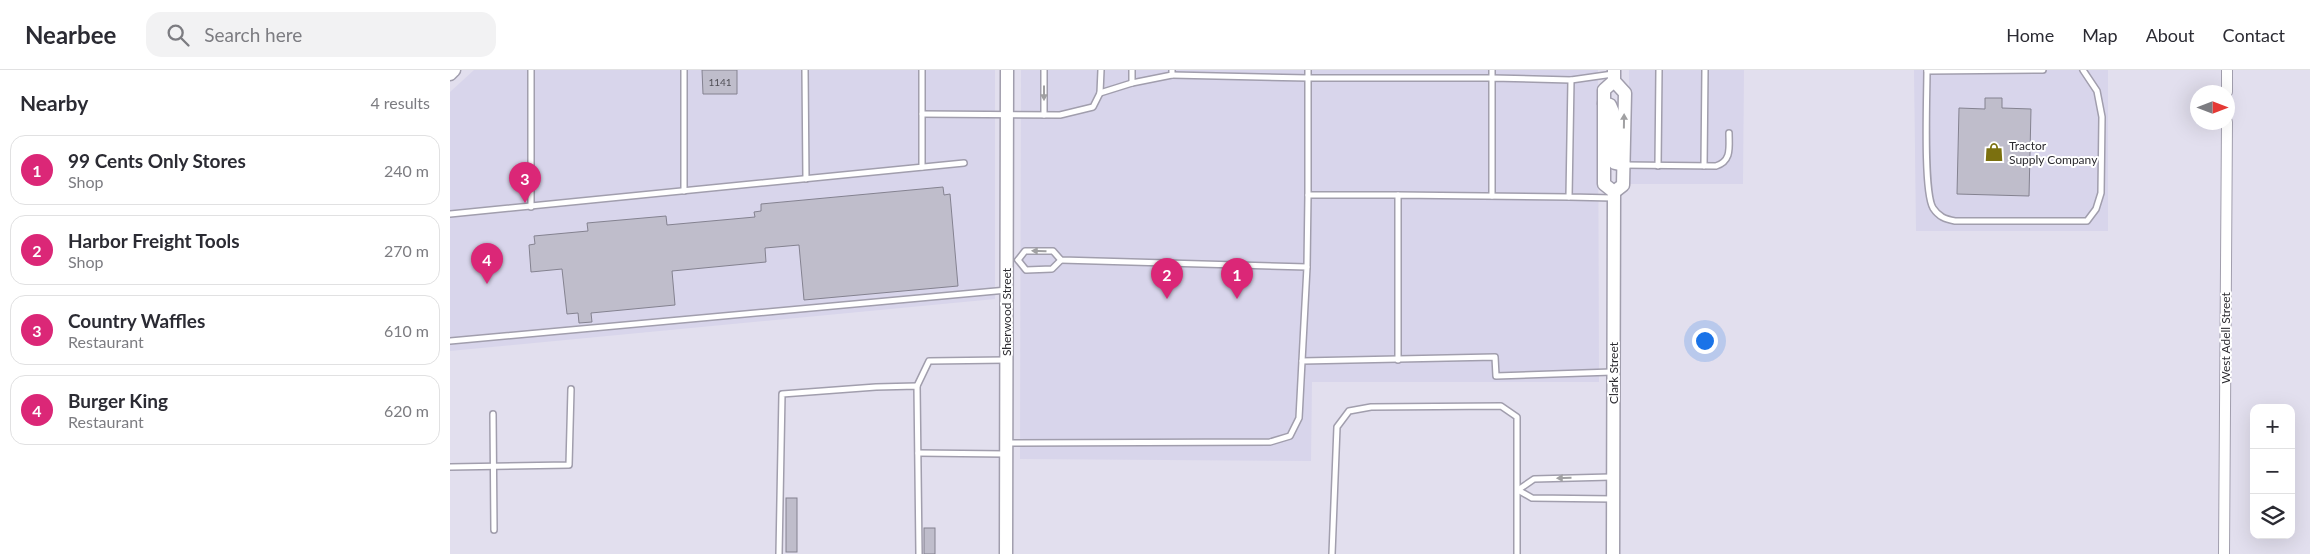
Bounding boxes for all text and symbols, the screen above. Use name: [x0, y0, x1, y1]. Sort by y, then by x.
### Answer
search box: [146, 12, 496, 57]
text: Nearbee: [25, 20, 116, 49]
icon: search: [164, 21, 192, 49]
text: Search here: [204, 23, 302, 46]
text: Home: [2006, 24, 2054, 46]
text: Map: [2082, 24, 2118, 46]
text: About: [2146, 24, 2195, 46]
text: Contact: [2223, 24, 2285, 46]
house number: 1141: [708, 76, 732, 88]
one-way arrow: [1040, 85, 1048, 101]
north arrow: [2190, 85, 2235, 130]
text: Nearby: [20, 90, 88, 115]
text: 4 results: [370, 93, 430, 112]
one-way arrow: [1621, 113, 1629, 129]
place label: Tractor Supply Company: [2009, 138, 2098, 167]
shop icon: Tractor Supply Company: [1983, 141, 2005, 163]
text: 99 Cents Only Stores: [68, 149, 246, 172]
text: 1: [32, 161, 42, 180]
text: 240 m: [384, 161, 429, 180]
pin: 3: [509, 162, 541, 203]
text: Shop: [68, 172, 104, 191]
text: Harbor Freight Tools: [68, 229, 240, 252]
text: 2: [32, 241, 42, 260]
text: 270 m: [384, 241, 429, 260]
pin: 4: [471, 243, 503, 284]
one-way arrow: [1031, 247, 1047, 255]
text: Shop: [68, 252, 104, 271]
pin: 2: [1151, 258, 1183, 299]
pin: 1: [1221, 258, 1253, 299]
street label: Sherwood Street: [999, 267, 1014, 356]
street label: West Adell Street: [2218, 291, 2233, 384]
text: Country Waffles: [68, 309, 205, 332]
text: 3: [32, 321, 42, 340]
text: 610 m: [384, 321, 429, 340]
your location: [1692, 328, 1718, 354]
text: Restaurant: [68, 332, 144, 351]
street label: Clark Street: [1606, 341, 1621, 404]
text: Burger King: [68, 389, 168, 412]
text: 4: [32, 401, 42, 420]
text: 620 m: [384, 401, 429, 420]
map controls: [2250, 404, 2295, 539]
button: +: [2250, 404, 2295, 449]
text: Restaurant: [68, 412, 144, 431]
button: −: [2250, 449, 2295, 494]
one-way arrow: [1556, 474, 1572, 482]
button: layers: [2250, 494, 2295, 539]

